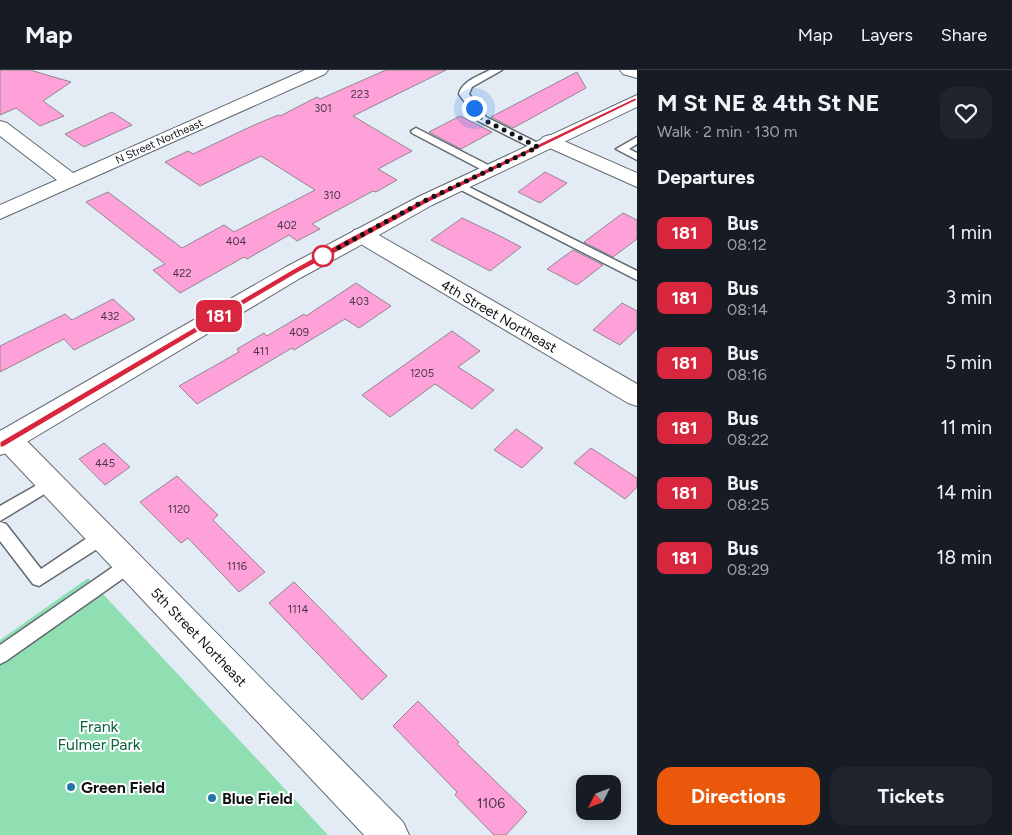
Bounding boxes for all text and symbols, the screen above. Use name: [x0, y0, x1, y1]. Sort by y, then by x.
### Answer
text: Map: [25, 20, 73, 49]
text: Map: [798, 24, 833, 46]
text: Layers: [861, 24, 913, 46]
text: Share: [941, 24, 987, 46]
button: heart: [940, 87, 992, 139]
house number: 223: [351, 88, 369, 101]
text: M St NE & 4th St NE: [657, 88, 880, 117]
your location: [462, 96, 487, 121]
house number: 301: [314, 102, 332, 115]
street label: N Street Northeast: [113, 116, 205, 167]
text: Walk · 2 min · 130 m: [657, 122, 797, 141]
text: Departures: [657, 166, 755, 189]
house number: 310: [323, 189, 341, 202]
text: Bus: [727, 212, 758, 235]
house number: 402: [277, 219, 297, 232]
text: 1 min: [948, 221, 992, 244]
text: 181: [671, 222, 698, 244]
house number: 404: [226, 235, 247, 248]
text: 08:12: [727, 235, 767, 254]
unlabelled marker: [312, 245, 334, 267]
house number: 422: [172, 267, 192, 280]
street label: 4th Street Northeast: [438, 276, 560, 357]
text: Bus: [727, 277, 758, 300]
text: 3 min: [946, 286, 992, 309]
text: 181: [671, 287, 698, 309]
house number: 403: [349, 295, 369, 308]
line badge: 181: [190, 300, 248, 332]
text: 08:14: [727, 300, 768, 319]
text: 181: [206, 305, 232, 327]
house number: 432: [101, 310, 119, 323]
house number: 409: [289, 326, 309, 339]
text: Bus: [727, 342, 758, 365]
house number: 411: [253, 345, 269, 358]
text: 5 min: [945, 351, 992, 374]
text: 181: [671, 352, 698, 374]
text: 08:16: [727, 365, 767, 384]
house number: 1205: [410, 367, 434, 380]
text: Bus: [727, 407, 758, 430]
text: 11 min: [940, 416, 992, 439]
text: 181: [671, 417, 698, 439]
text: 08:22: [727, 430, 769, 449]
house number: 445: [95, 457, 115, 470]
text: Bus: [727, 472, 758, 495]
text: 14 min: [936, 481, 992, 504]
text: 181: [671, 482, 698, 504]
text: 08:25: [727, 495, 769, 514]
house number: 1120: [168, 503, 190, 516]
text: Bus: [727, 537, 758, 560]
text: 18 min: [937, 546, 992, 569]
text: 181: [671, 547, 698, 569]
house number: 1116: [227, 560, 247, 573]
text: 08:29: [727, 560, 769, 579]
street label: 5th Street Northeast: [147, 584, 250, 690]
house number: 1114: [288, 603, 308, 616]
park label: Frank Fulmer Park: [57, 717, 141, 754]
button: Directions: [657, 767, 820, 825]
button: Tickets: [830, 767, 992, 825]
north arrow: [576, 775, 621, 820]
map controls: [576, 775, 621, 820]
place label: Green Field: [81, 778, 165, 797]
marker: Green Field: [65, 781, 77, 793]
place label: Blue Field: [222, 789, 293, 808]
marker: Blue Field: [206, 792, 218, 804]
house number: 1106: [477, 795, 505, 812]

